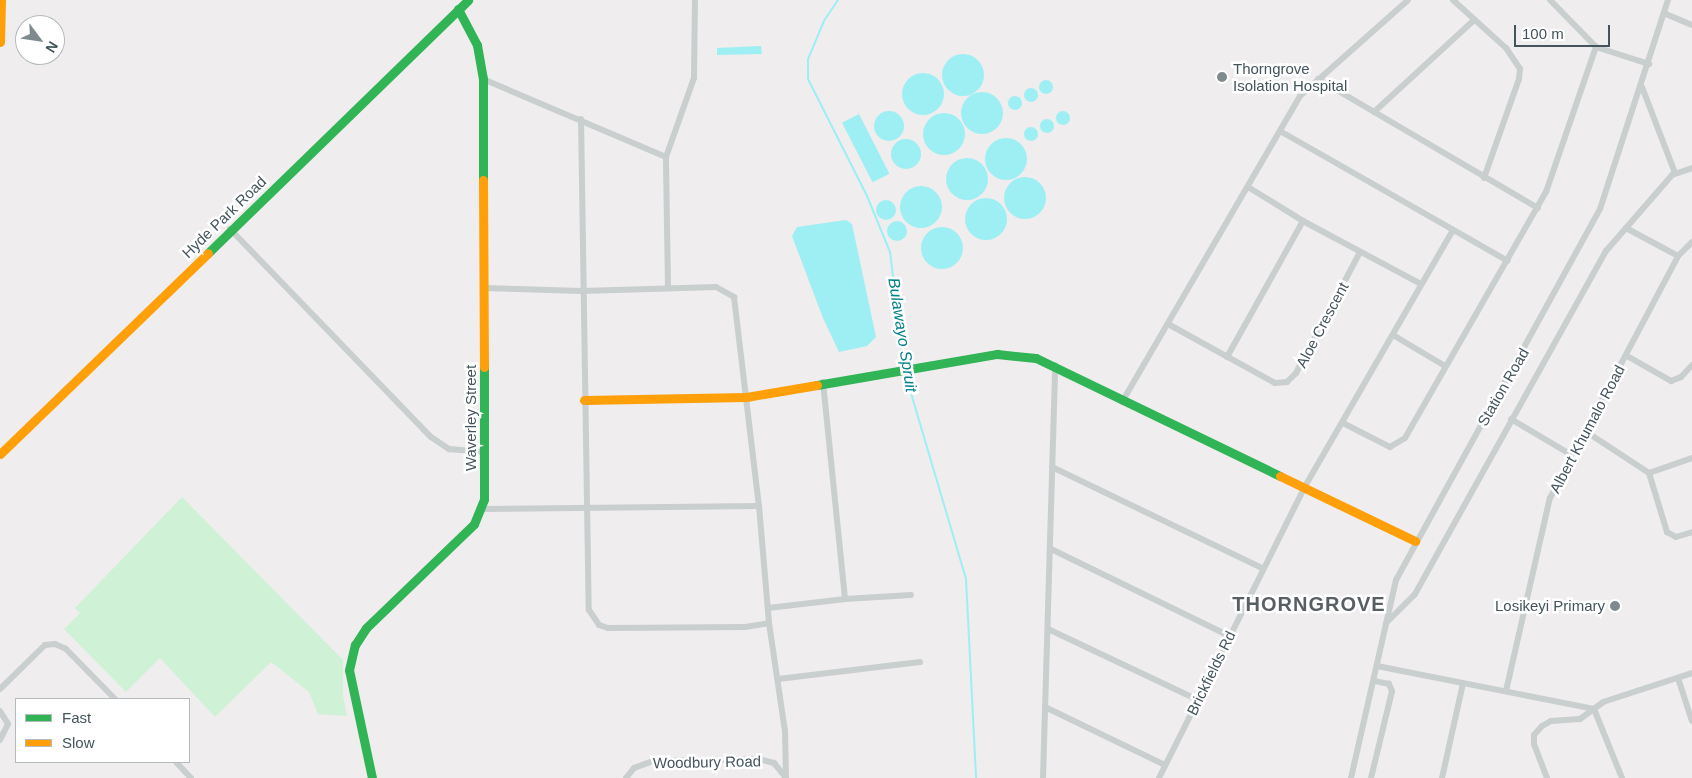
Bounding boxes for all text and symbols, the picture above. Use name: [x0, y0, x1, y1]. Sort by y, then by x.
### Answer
north arrow: [15, 15, 65, 65]
scale bar: [1517, 15, 1613, 47]
text: 100 m: [1522, 25, 1564, 42]
text: N: [43, 39, 61, 56]
place label: Thorngrove Isolation Hospital: [1233, 59, 1347, 94]
marker: Thorngrove Isolation Hospital: [1215, 70, 1229, 84]
street label: Hyde Park Road: [178, 172, 270, 262]
water label: Bulawayo Spruit: [883, 276, 921, 394]
street label: Aloe Crescent: [1292, 279, 1352, 371]
street label: Station Road: [1474, 345, 1532, 429]
street label: Albert Khumalo Road: [1546, 362, 1628, 496]
street label: Waverley Street: [462, 365, 480, 471]
district label: THORNGROVE: [1231, 592, 1387, 616]
place label: Losikeyi Primary: [1495, 597, 1605, 615]
marker: Losikeyi Primary: [1609, 600, 1621, 612]
street label: Brickfields Rd: [1183, 628, 1239, 718]
legend: [15, 698, 190, 763]
text: Fast: [62, 709, 91, 726]
text: Slow: [62, 734, 95, 751]
street label: Woodbury Road: [653, 752, 761, 772]

